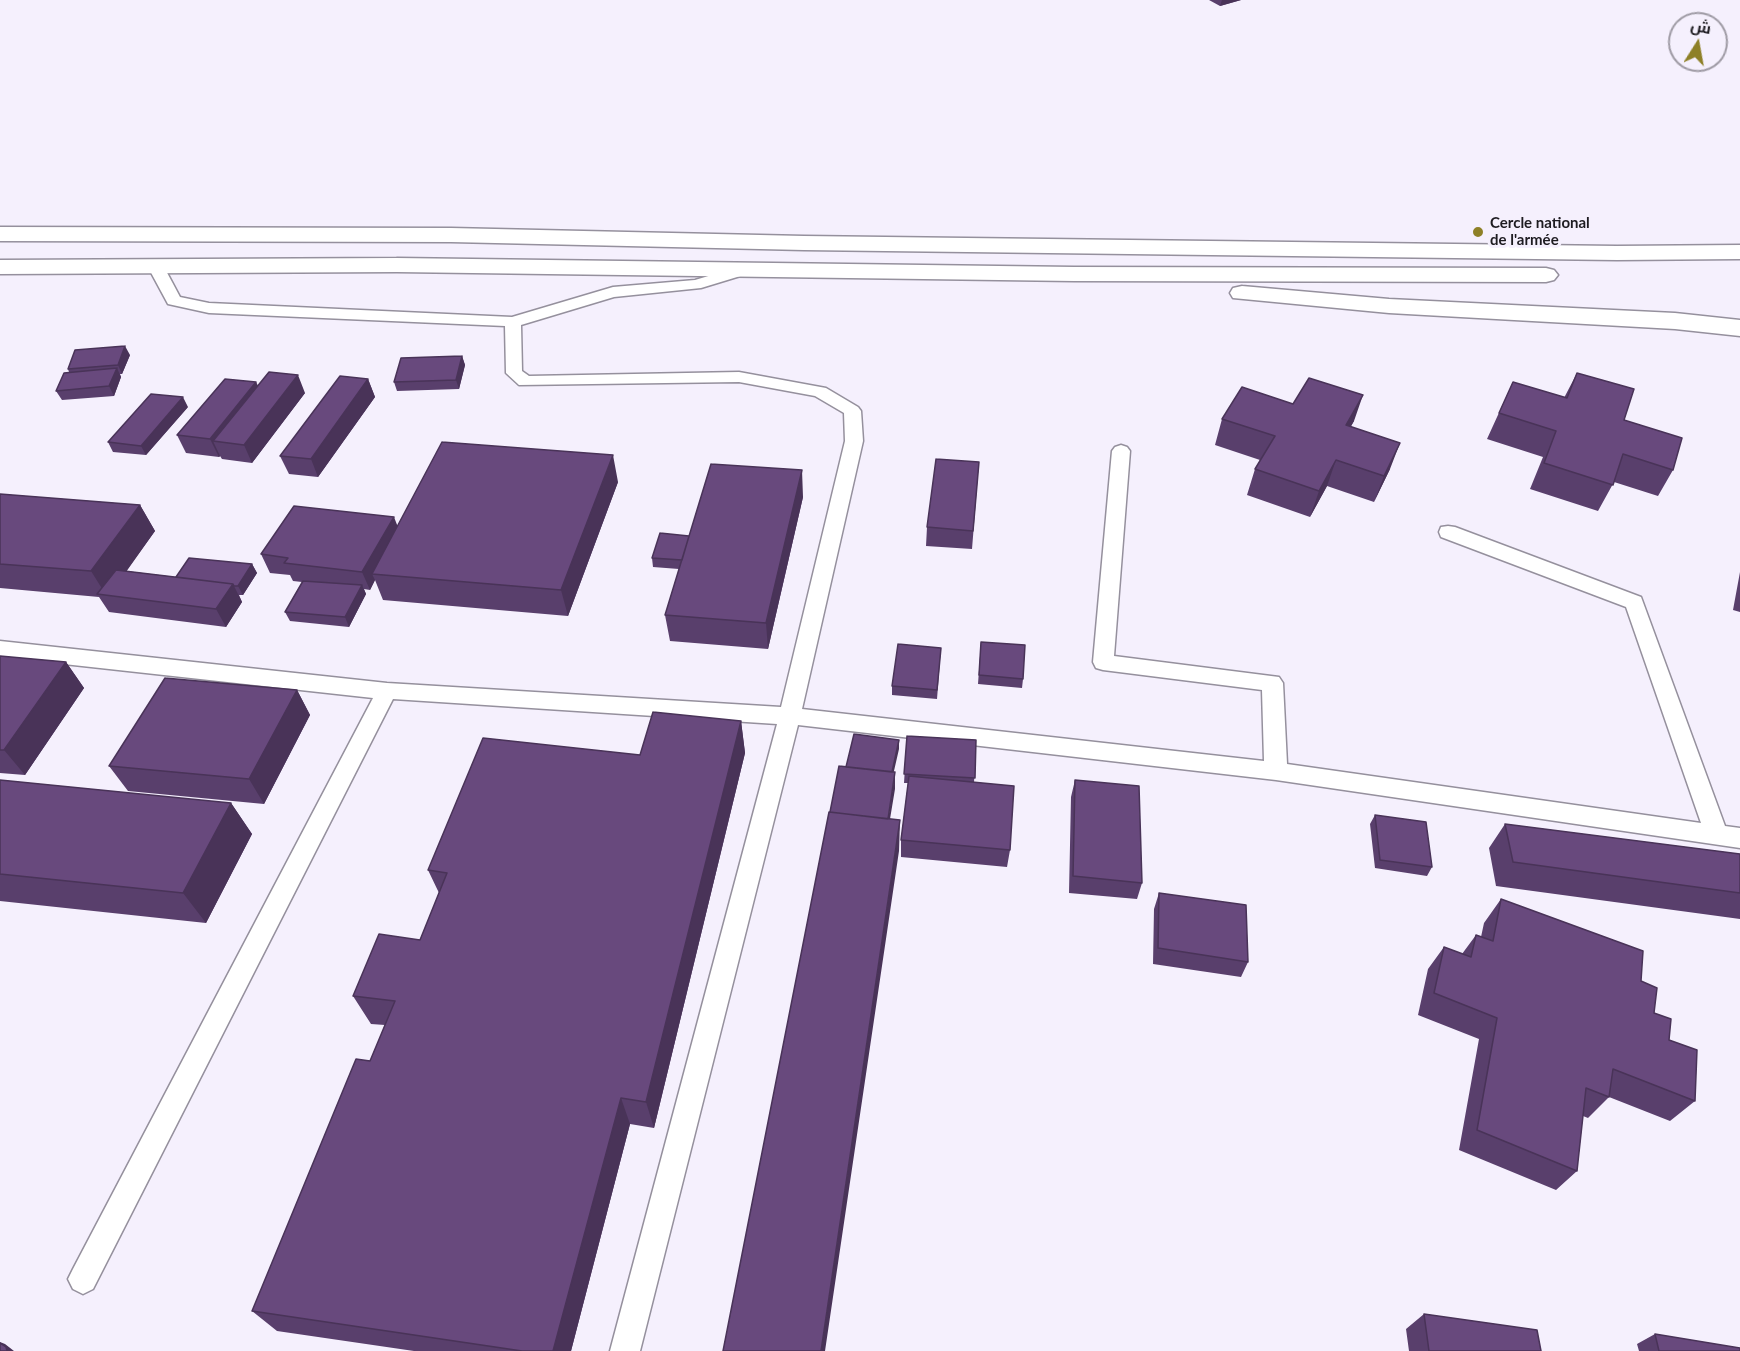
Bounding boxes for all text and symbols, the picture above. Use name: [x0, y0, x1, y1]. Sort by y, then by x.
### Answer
north arrow: [1668, 12, 1728, 72]
text: ش: [1689, 15, 1713, 37]
place label: Cercle national de l'armée: [1490, 214, 1590, 249]
marker: Cercle national de l'armée: [1471, 225, 1485, 239]

